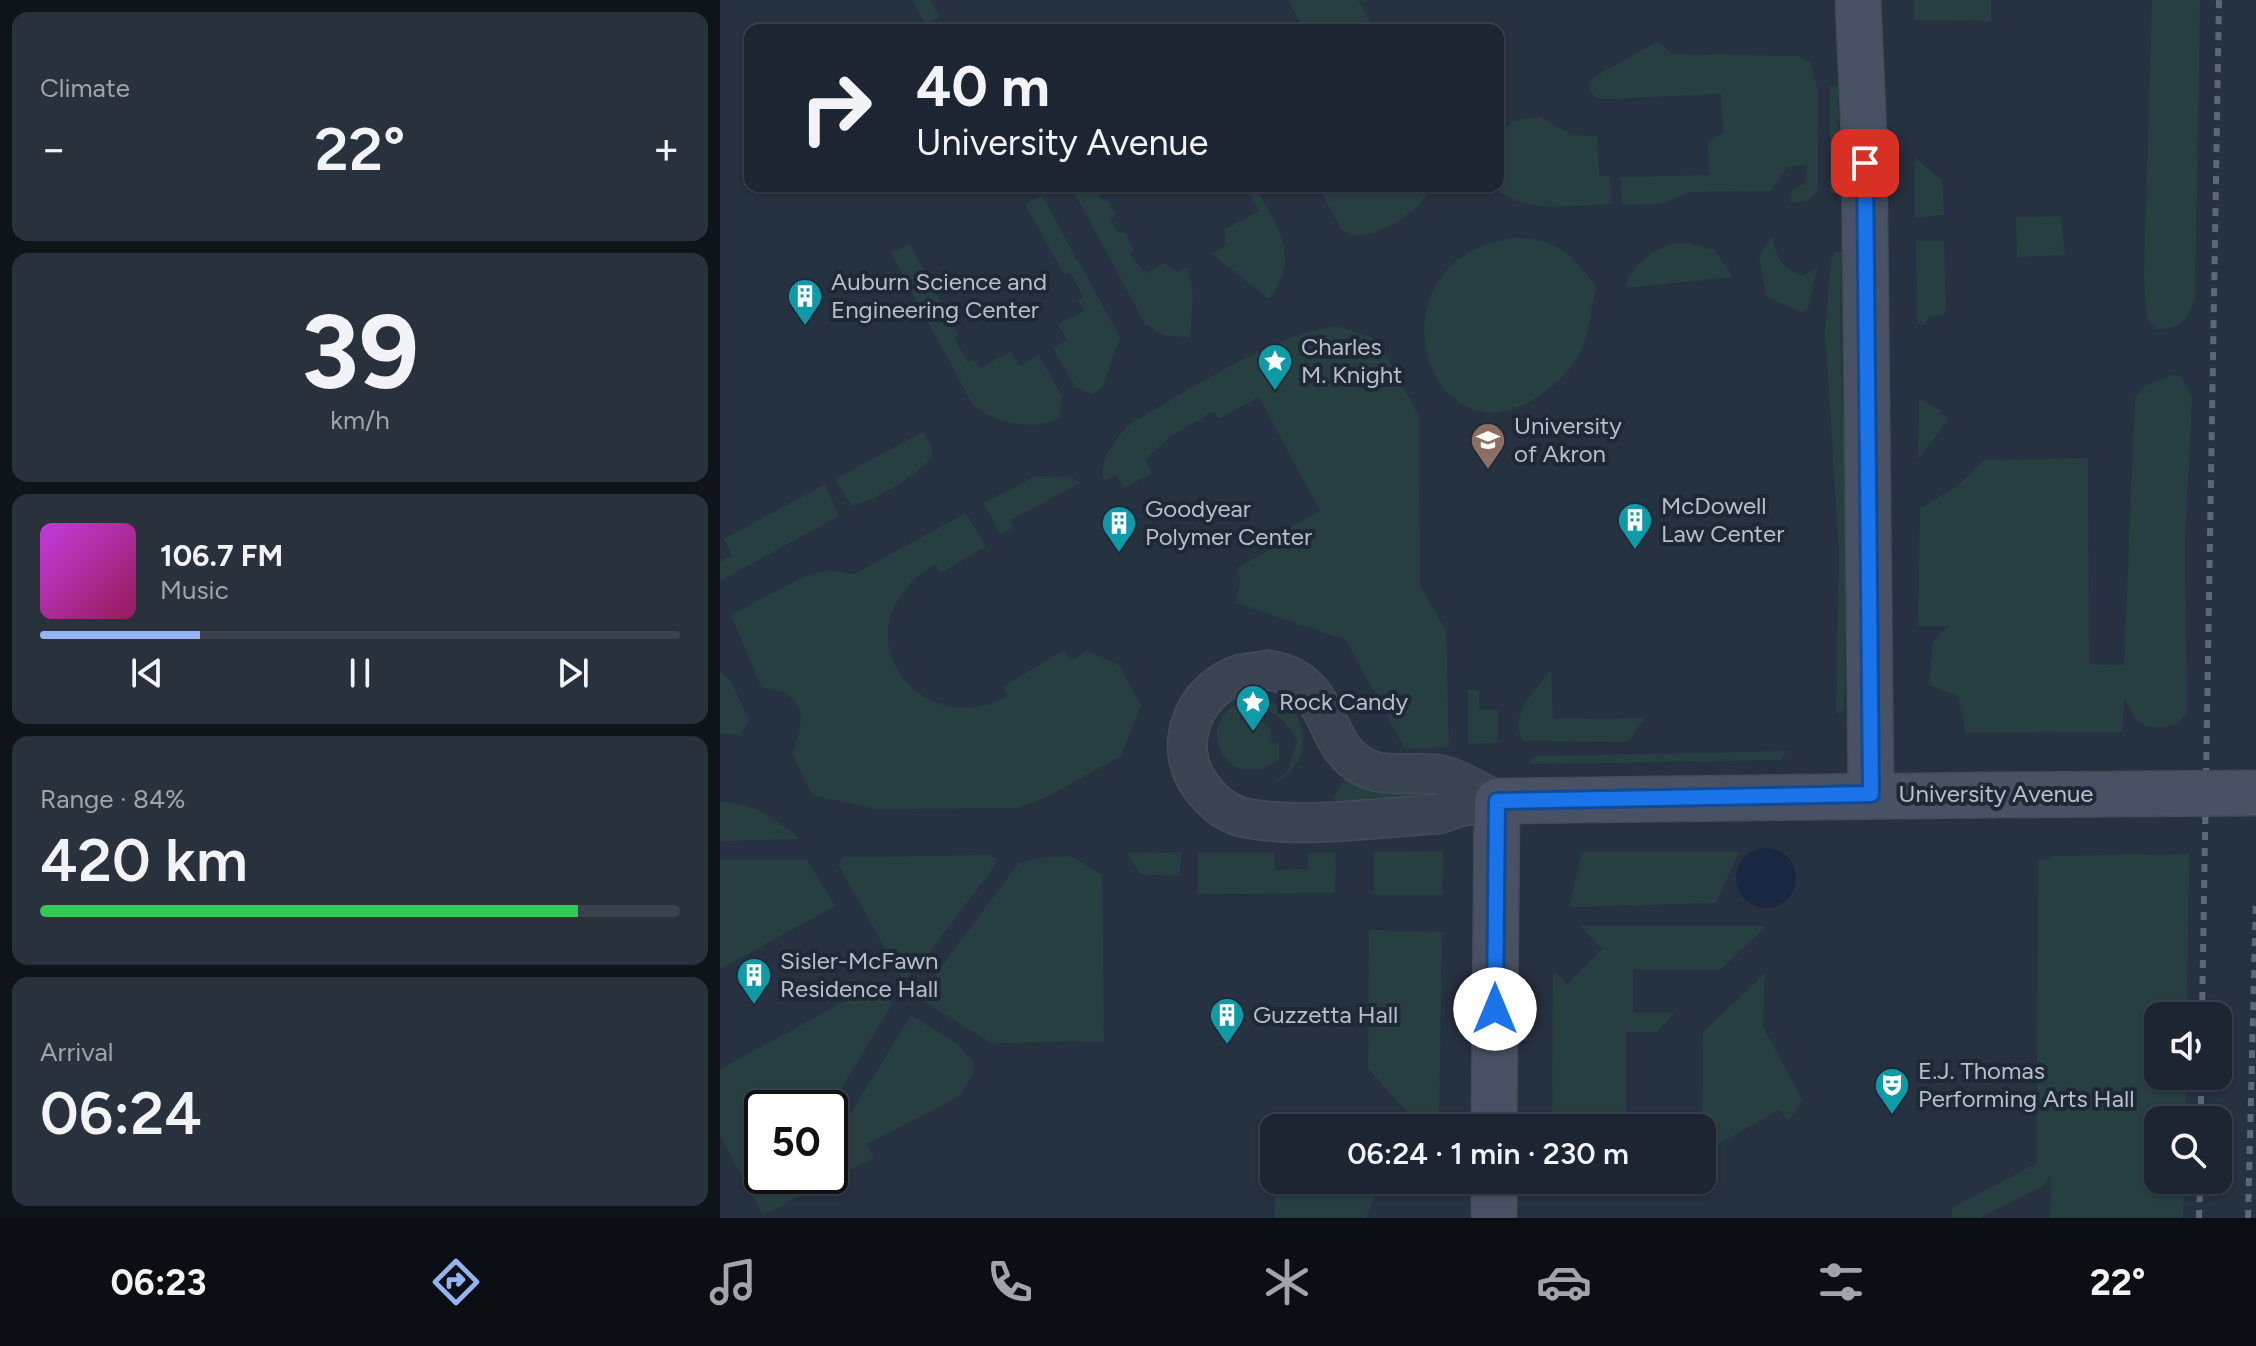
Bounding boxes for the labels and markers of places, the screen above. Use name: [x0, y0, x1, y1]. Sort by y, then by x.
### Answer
pin: [1831, 129, 1899, 197]
place label: Auburn Science and Engineering Center: [831, 267, 1047, 324]
building icon: Auburn Science and Engineering Center: [786, 277, 824, 327]
place label: Charles M. Knight: [1301, 332, 1402, 389]
place icon: Charles M. Knight: [1256, 342, 1294, 392]
place label: University of Akron: [1514, 411, 1622, 468]
school or university icon: University of Akron: [1469, 421, 1507, 471]
place label: McDowell Law Center: [1661, 491, 1784, 548]
place label: Goodyear Polymer Center: [1145, 494, 1312, 551]
building icon: McDowell Law Center: [1616, 501, 1654, 551]
building icon: Goodyear Polymer Center: [1100, 504, 1138, 554]
place icon: Rock Candy: [1234, 683, 1272, 733]
place label: Rock Candy: [1279, 687, 1408, 716]
place label: Sisler-McFawn Residence Hall: [780, 946, 938, 1003]
building icon: Sisler-McFawn Residence Hall: [735, 956, 773, 1006]
building icon: Guzzetta Hall: [1208, 996, 1246, 1046]
place label: Guzzetta Hall: [1253, 1000, 1398, 1029]
place label: E.J. Thomas Performing Arts Hall: [1918, 1056, 2134, 1113]
theatre icon: E.J. Thomas Performing Arts Hall: [1873, 1066, 1911, 1116]

